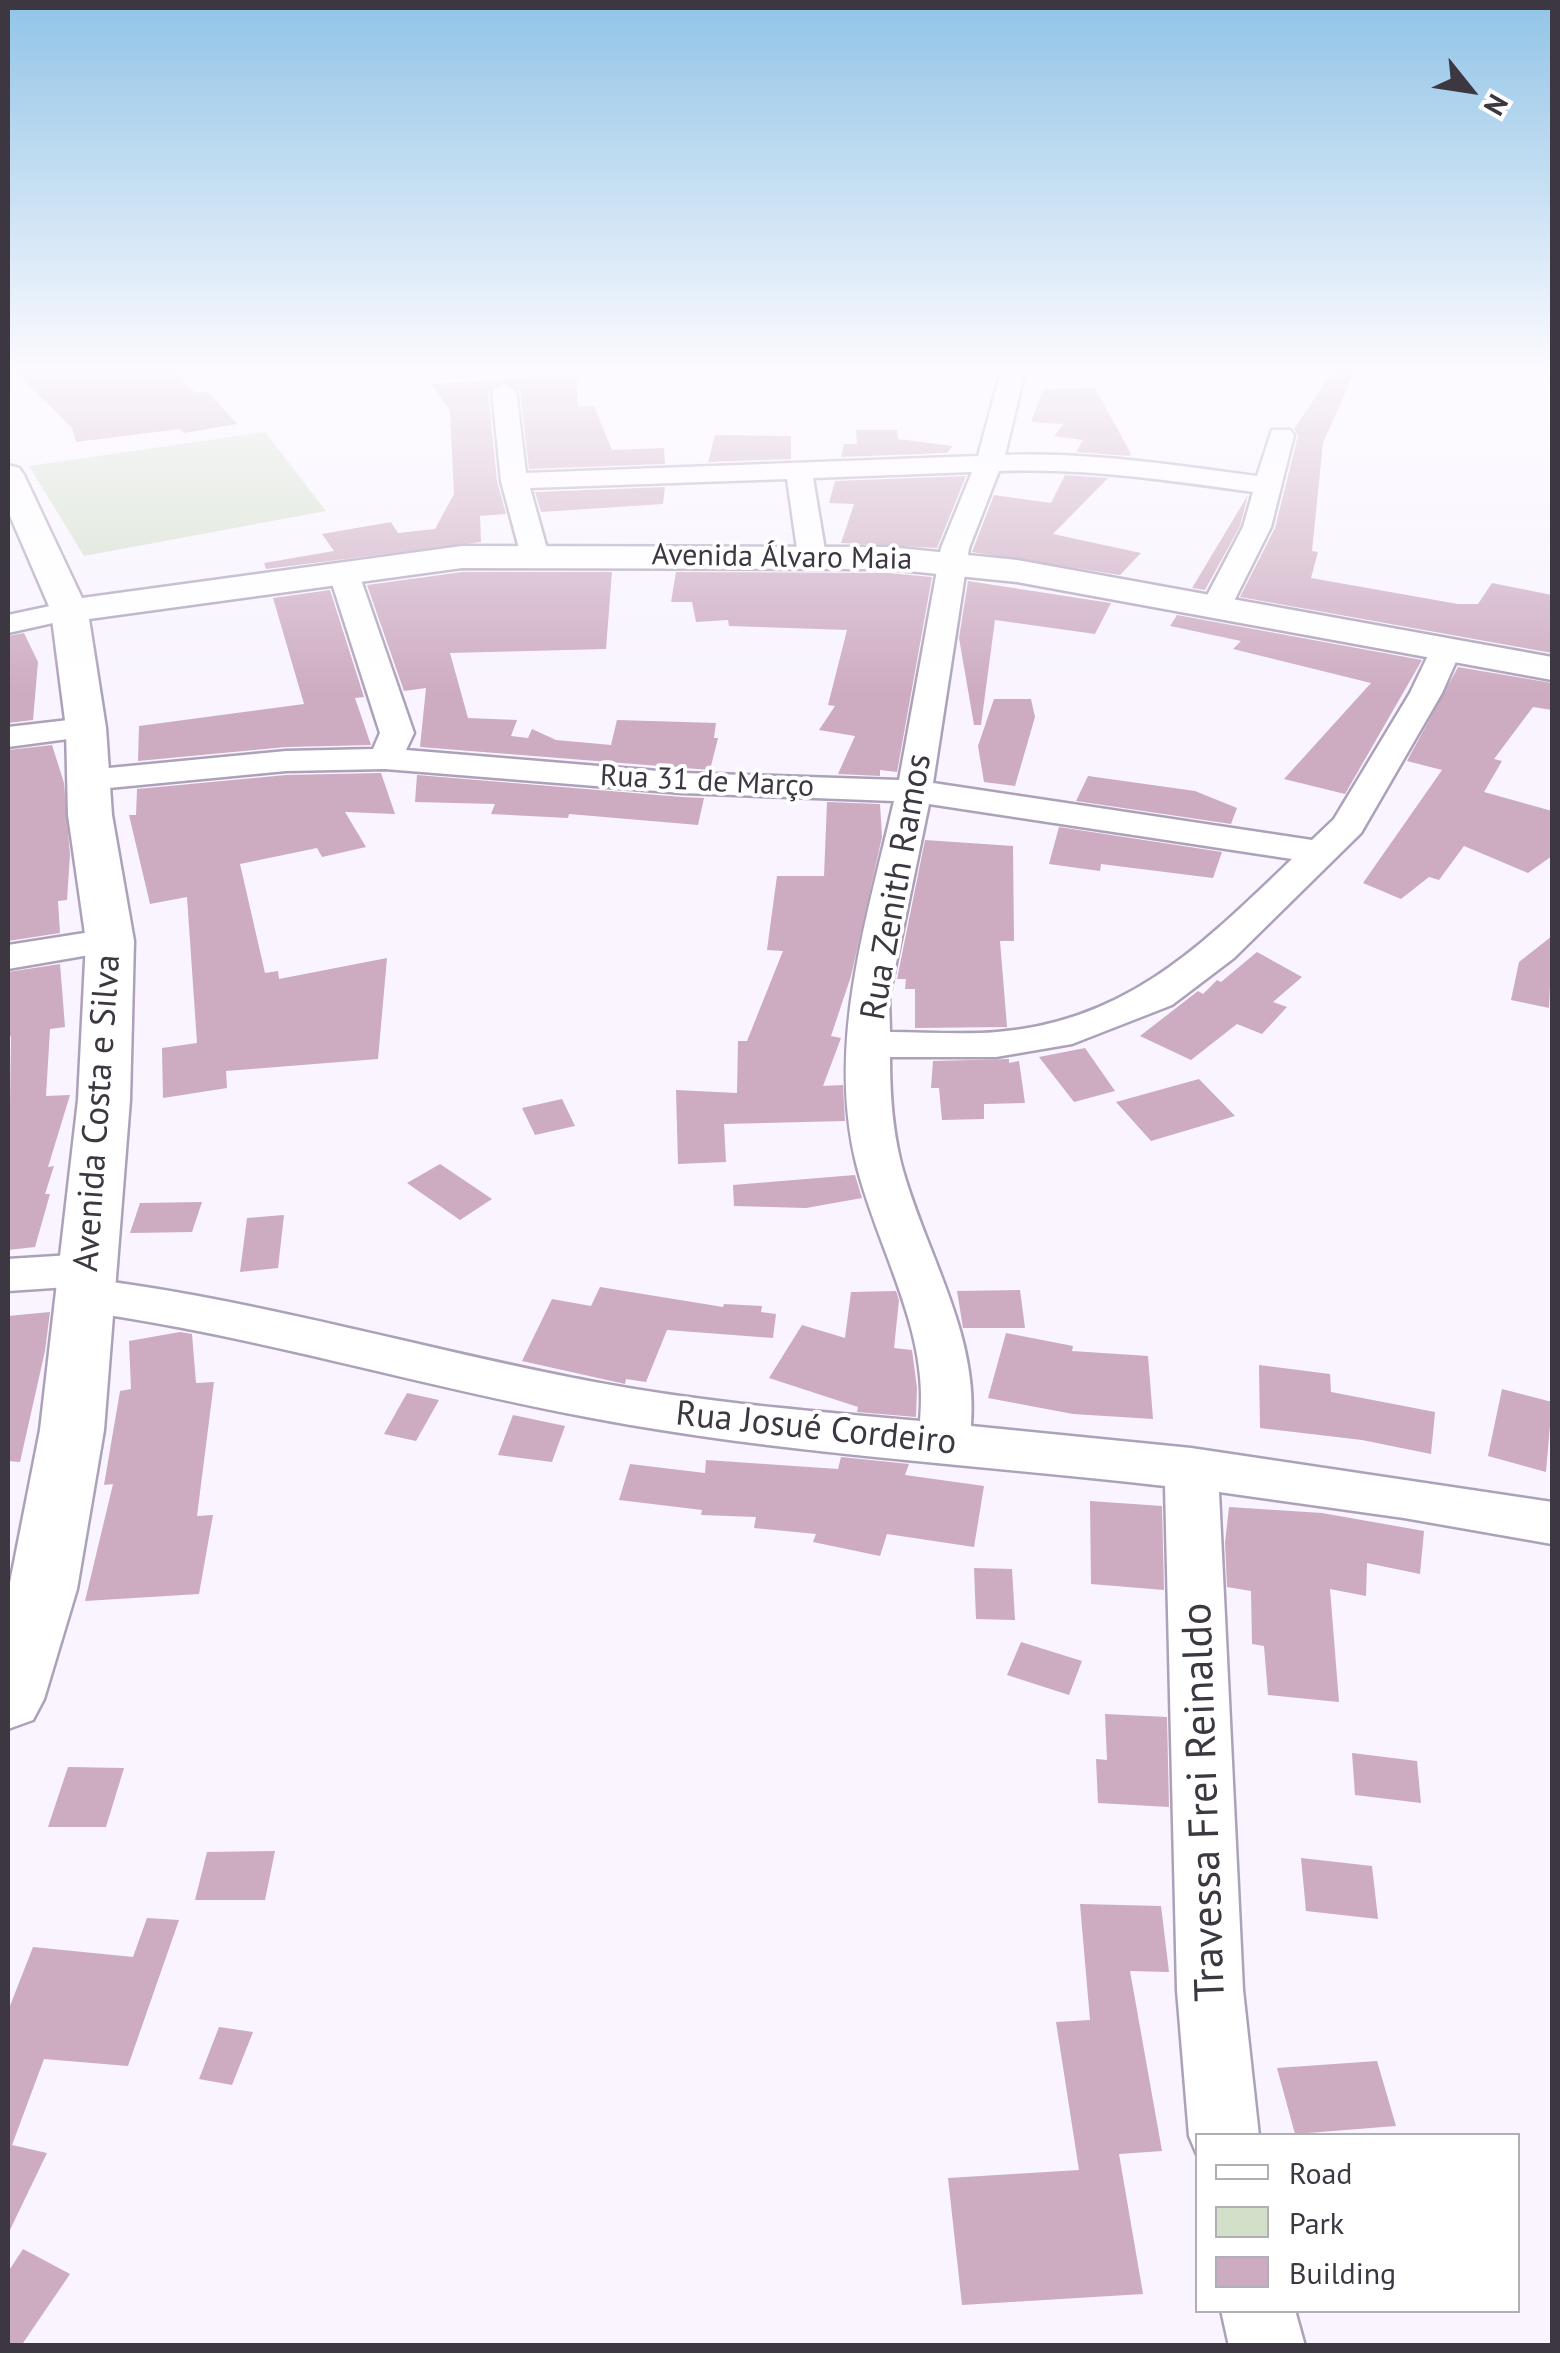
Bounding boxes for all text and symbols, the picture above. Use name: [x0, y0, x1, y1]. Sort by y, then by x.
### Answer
north arrow: [1420, 40, 1520, 140]
text: N: [1476, 88, 1517, 122]
street label: Avenida Álvaro Maia: [651, 538, 913, 578]
street label: Rua Zenith Ramos: [853, 751, 941, 1023]
street label: Rua 31 de Março: [599, 758, 815, 806]
street label: Avenida Costa e Silva: [66, 953, 130, 1273]
street label: Rua Josué Cordeiro: [674, 1393, 958, 1465]
street label: Travessa Frei Reinaldo: [1173, 1602, 1237, 2002]
legend: [1195, 2133, 1520, 2313]
text: Road: [1289, 2153, 1353, 2192]
text: Park: [1289, 2203, 1344, 2242]
text: Building: [1289, 2253, 1396, 2292]

